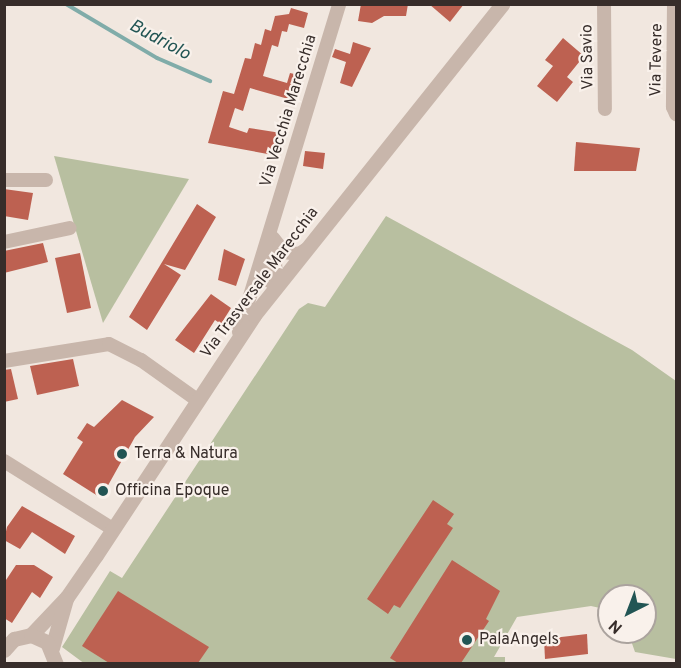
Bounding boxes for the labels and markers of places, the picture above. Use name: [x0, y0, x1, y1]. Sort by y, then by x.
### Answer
place label: Terra & Natura: [134, 444, 238, 464]
marker: Terra & Natura: [115, 447, 129, 461]
place label: Officina Epoque: [115, 481, 229, 501]
marker: Officina Epoque: [96, 484, 110, 498]
place label: PalaAngels: [479, 630, 559, 650]
marker: PalaAngels: [460, 633, 474, 647]

